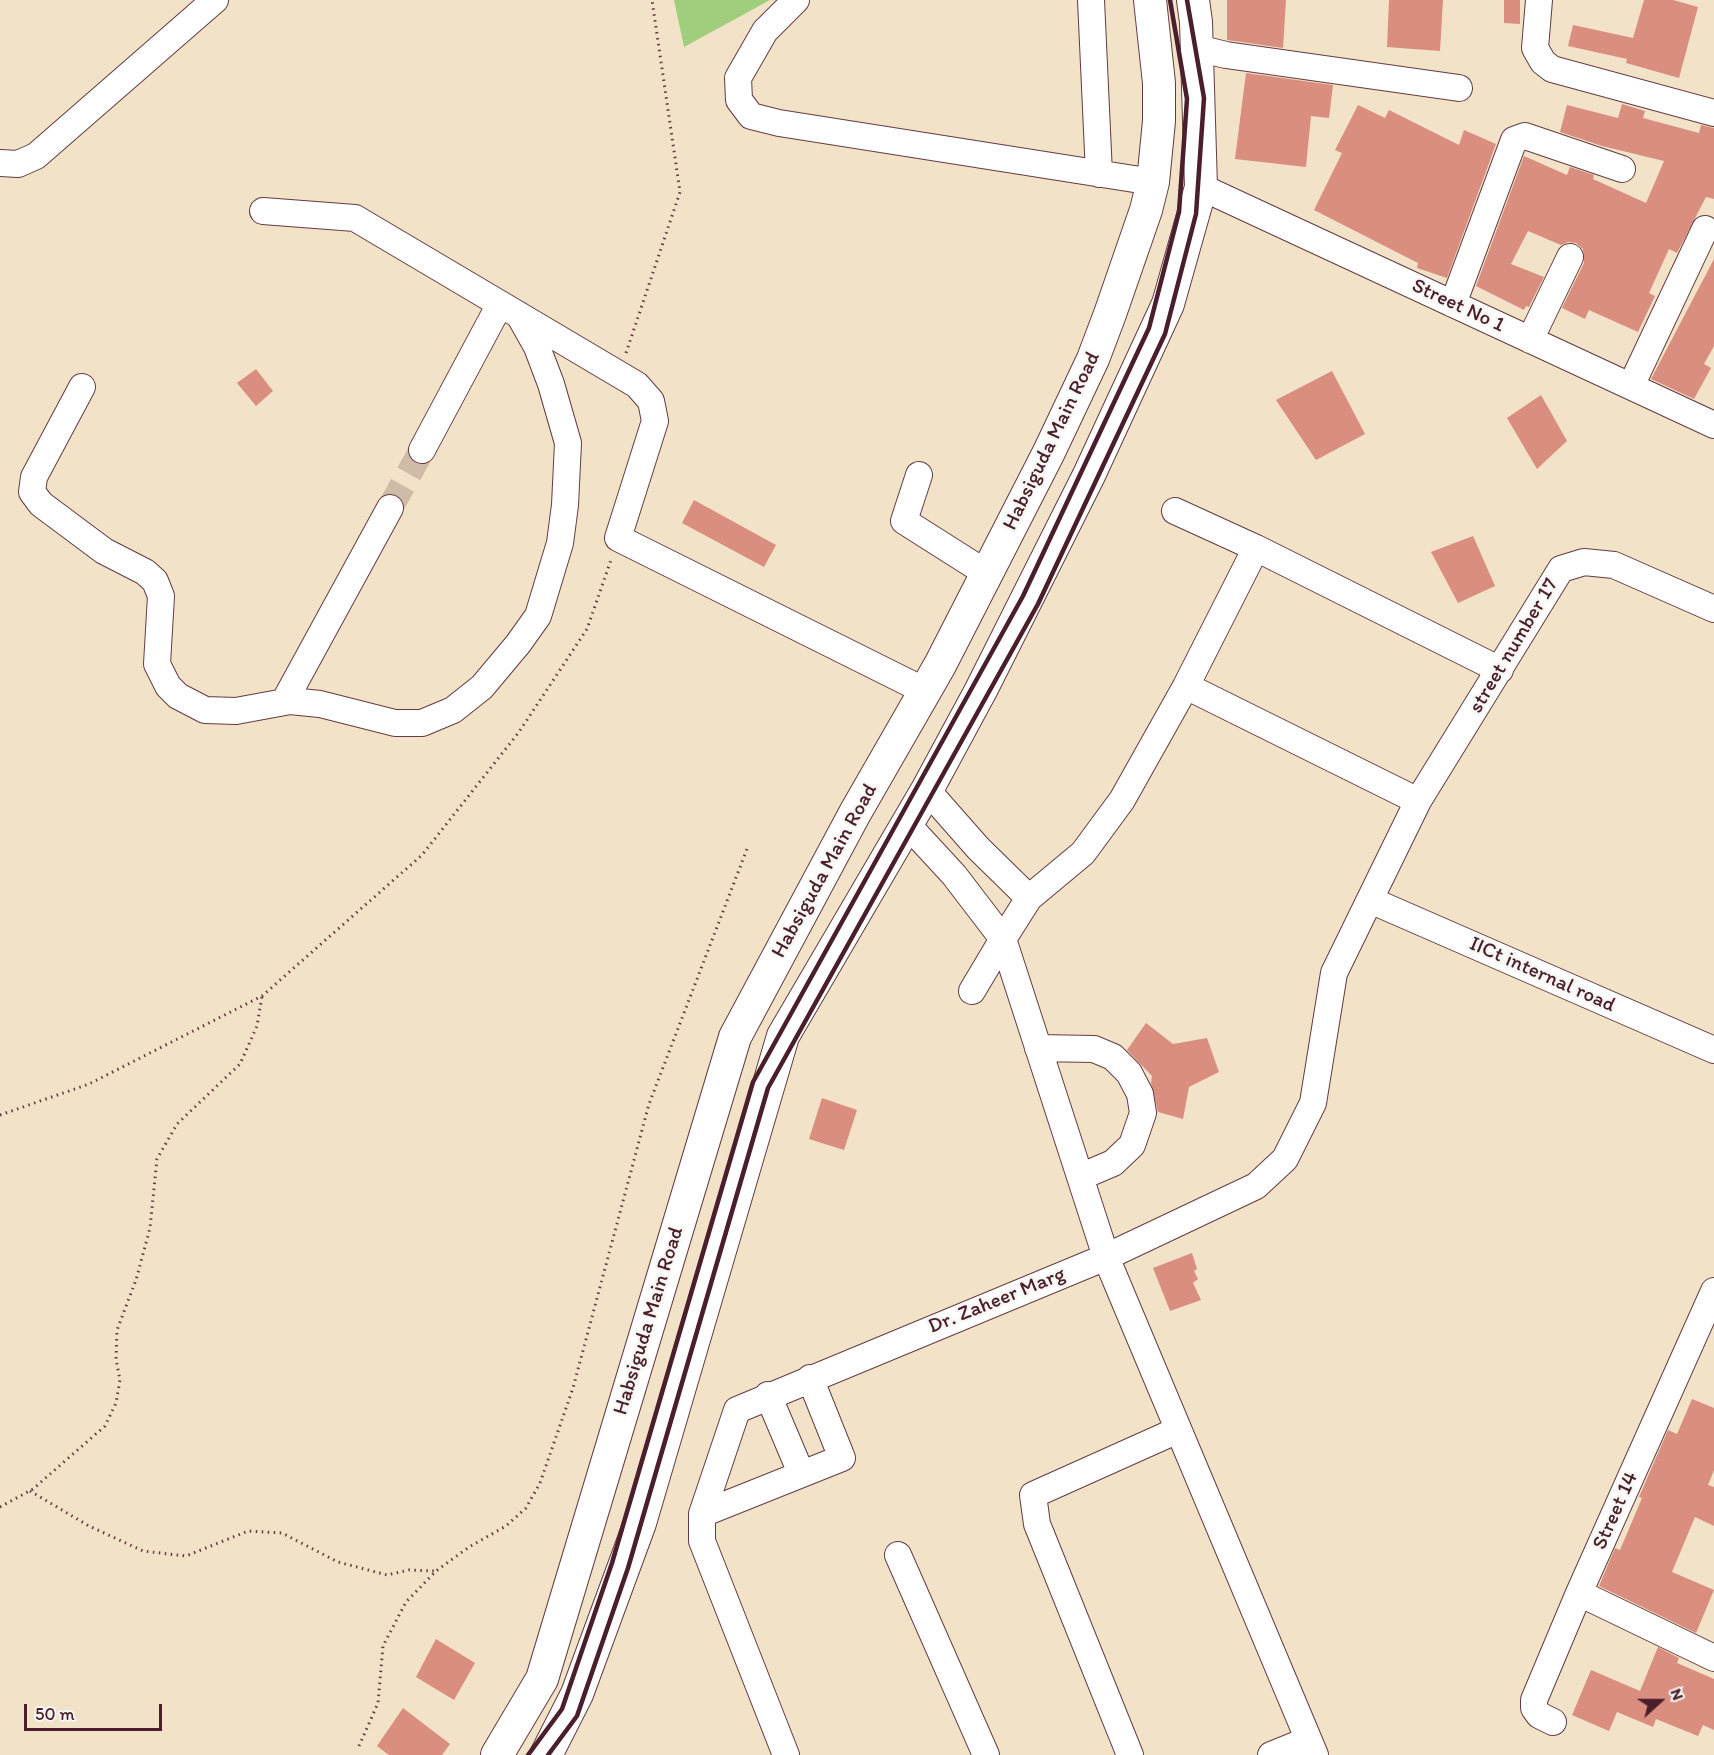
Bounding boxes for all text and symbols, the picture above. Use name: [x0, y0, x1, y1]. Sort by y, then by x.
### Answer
street label: Street No 1: [1408, 274, 1508, 338]
street label: Habsiguda Main Road: [998, 348, 1106, 534]
street label: street number 17: [1464, 574, 1564, 718]
street label: Habsiguda Main Road: [767, 779, 883, 963]
street label: IICt internal road: [1465, 932, 1619, 1018]
street label: Habsiguda Main Road: [608, 1224, 690, 1418]
street label: Dr. Zaheer Marg: [925, 1262, 1069, 1340]
street label: Street 14: [1588, 1468, 1644, 1554]
north arrow: [1630, 1671, 1690, 1731]
text: N: [1666, 1686, 1688, 1703]
scale bar: [27, 1692, 165, 1730]
text: 50 m: [35, 1703, 75, 1725]

